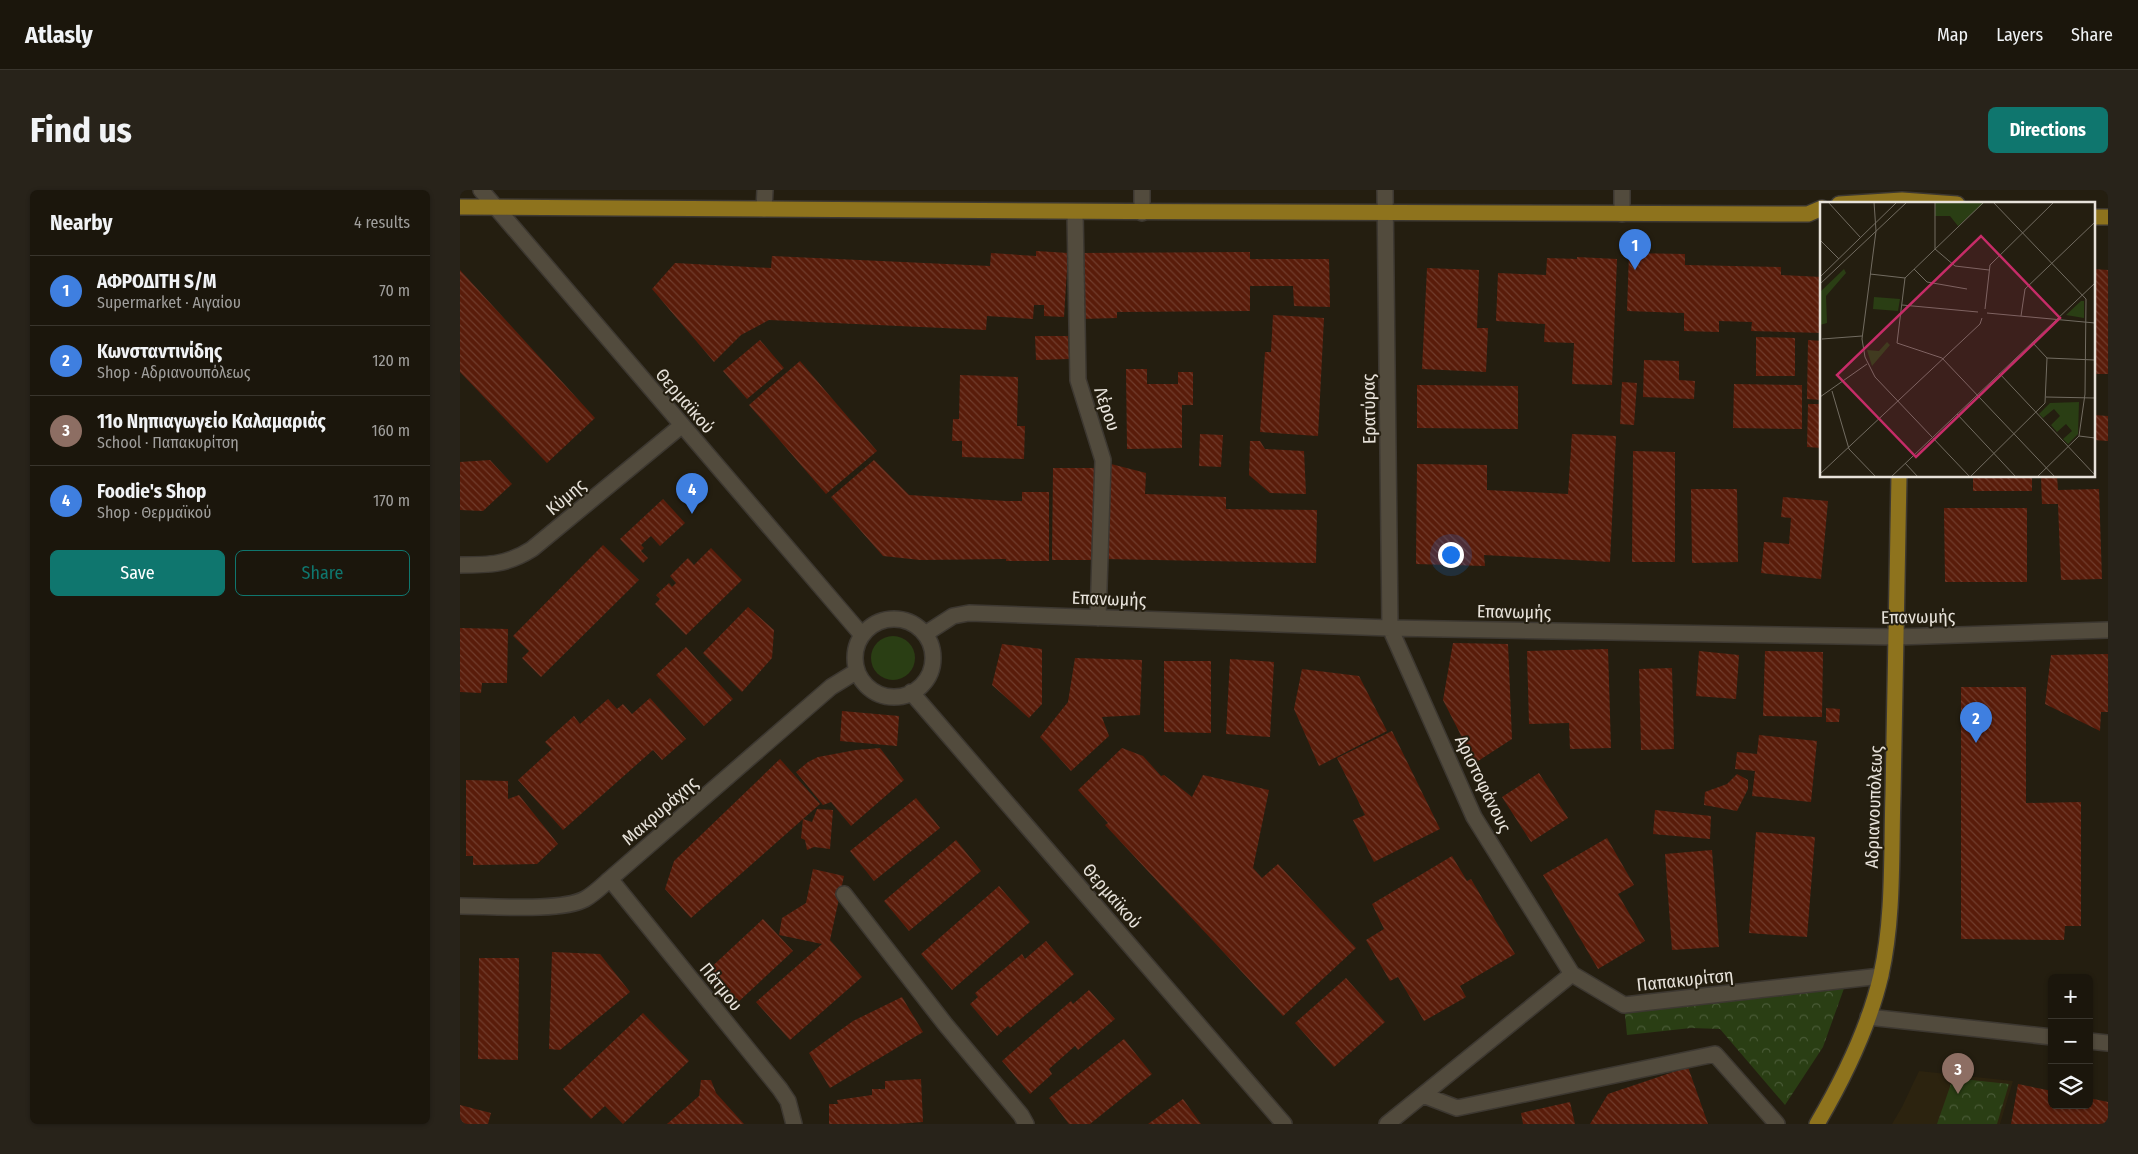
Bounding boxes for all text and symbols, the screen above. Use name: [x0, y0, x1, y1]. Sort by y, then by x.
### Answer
text: Atlasly: [25, 21, 93, 49]
text: Map: [1937, 24, 1968, 46]
text: Layers: [1996, 24, 2043, 46]
text: Share: [2071, 24, 2113, 46]
button: Directions: [1988, 107, 2108, 153]
text: Find us: [30, 109, 132, 151]
inset map: [1820, 202, 2096, 478]
text: Nearby: [50, 210, 112, 236]
text: 4 results: [354, 213, 410, 232]
pin: 1: [1619, 229, 1651, 270]
text: ΑΦΡΟΔΙΤΗ S/M: [97, 270, 216, 293]
text: 1: [63, 281, 69, 300]
text: 70 m: [379, 281, 410, 300]
text: Supermarket · Αιγαίου: [97, 293, 241, 312]
text: Κωνσταντινίδης: [97, 340, 222, 363]
text: 2: [62, 351, 70, 370]
text: 120 m: [372, 351, 410, 370]
text: Shop · Αδριανουπόλεως: [97, 363, 250, 382]
street label: Θερμαϊκού: [651, 364, 719, 438]
street label: Ερατύρας: [1357, 373, 1381, 444]
street label: Λέρου: [1089, 384, 1125, 434]
text: 11ο Νηπιαγωγείο Καλαμαριάς: [97, 410, 326, 433]
text: 3: [62, 421, 70, 440]
text: 160 m: [371, 421, 410, 440]
text: School · Παπακυρίτση: [97, 433, 239, 452]
pin: 4: [676, 473, 708, 514]
street label: Κύμης: [542, 474, 591, 520]
text: Foodie's Shop: [97, 480, 206, 503]
text: 4: [62, 491, 70, 510]
text: 170 m: [373, 491, 410, 510]
text: Shop · Θερμαϊκού: [97, 503, 211, 522]
your location: [1438, 542, 1464, 568]
button: Save: [50, 550, 225, 596]
button: Share: [235, 550, 410, 596]
street label: Επανωμής: [1071, 587, 1147, 611]
street label: Επανωμής: [1477, 600, 1552, 624]
street label: Επανωμής: [1881, 605, 1956, 629]
pin: 2: [1960, 702, 1992, 743]
street label: Αριστοφάνους: [1450, 732, 1516, 837]
street label: Αδριανουπόλεως: [1861, 745, 1887, 869]
street label: Μακρυράχης: [618, 772, 703, 850]
street label: Θερμαϊκού: [1078, 859, 1146, 933]
street label: Πάτμου: [695, 958, 747, 1016]
street label: Παπακυρίτση: [1635, 964, 1735, 996]
map controls: [2048, 974, 2093, 1109]
button: +: [2048, 974, 2093, 1019]
button: −: [2048, 1019, 2093, 1064]
pin: 3: [1942, 1053, 1974, 1094]
button: layers: [2048, 1064, 2093, 1109]

